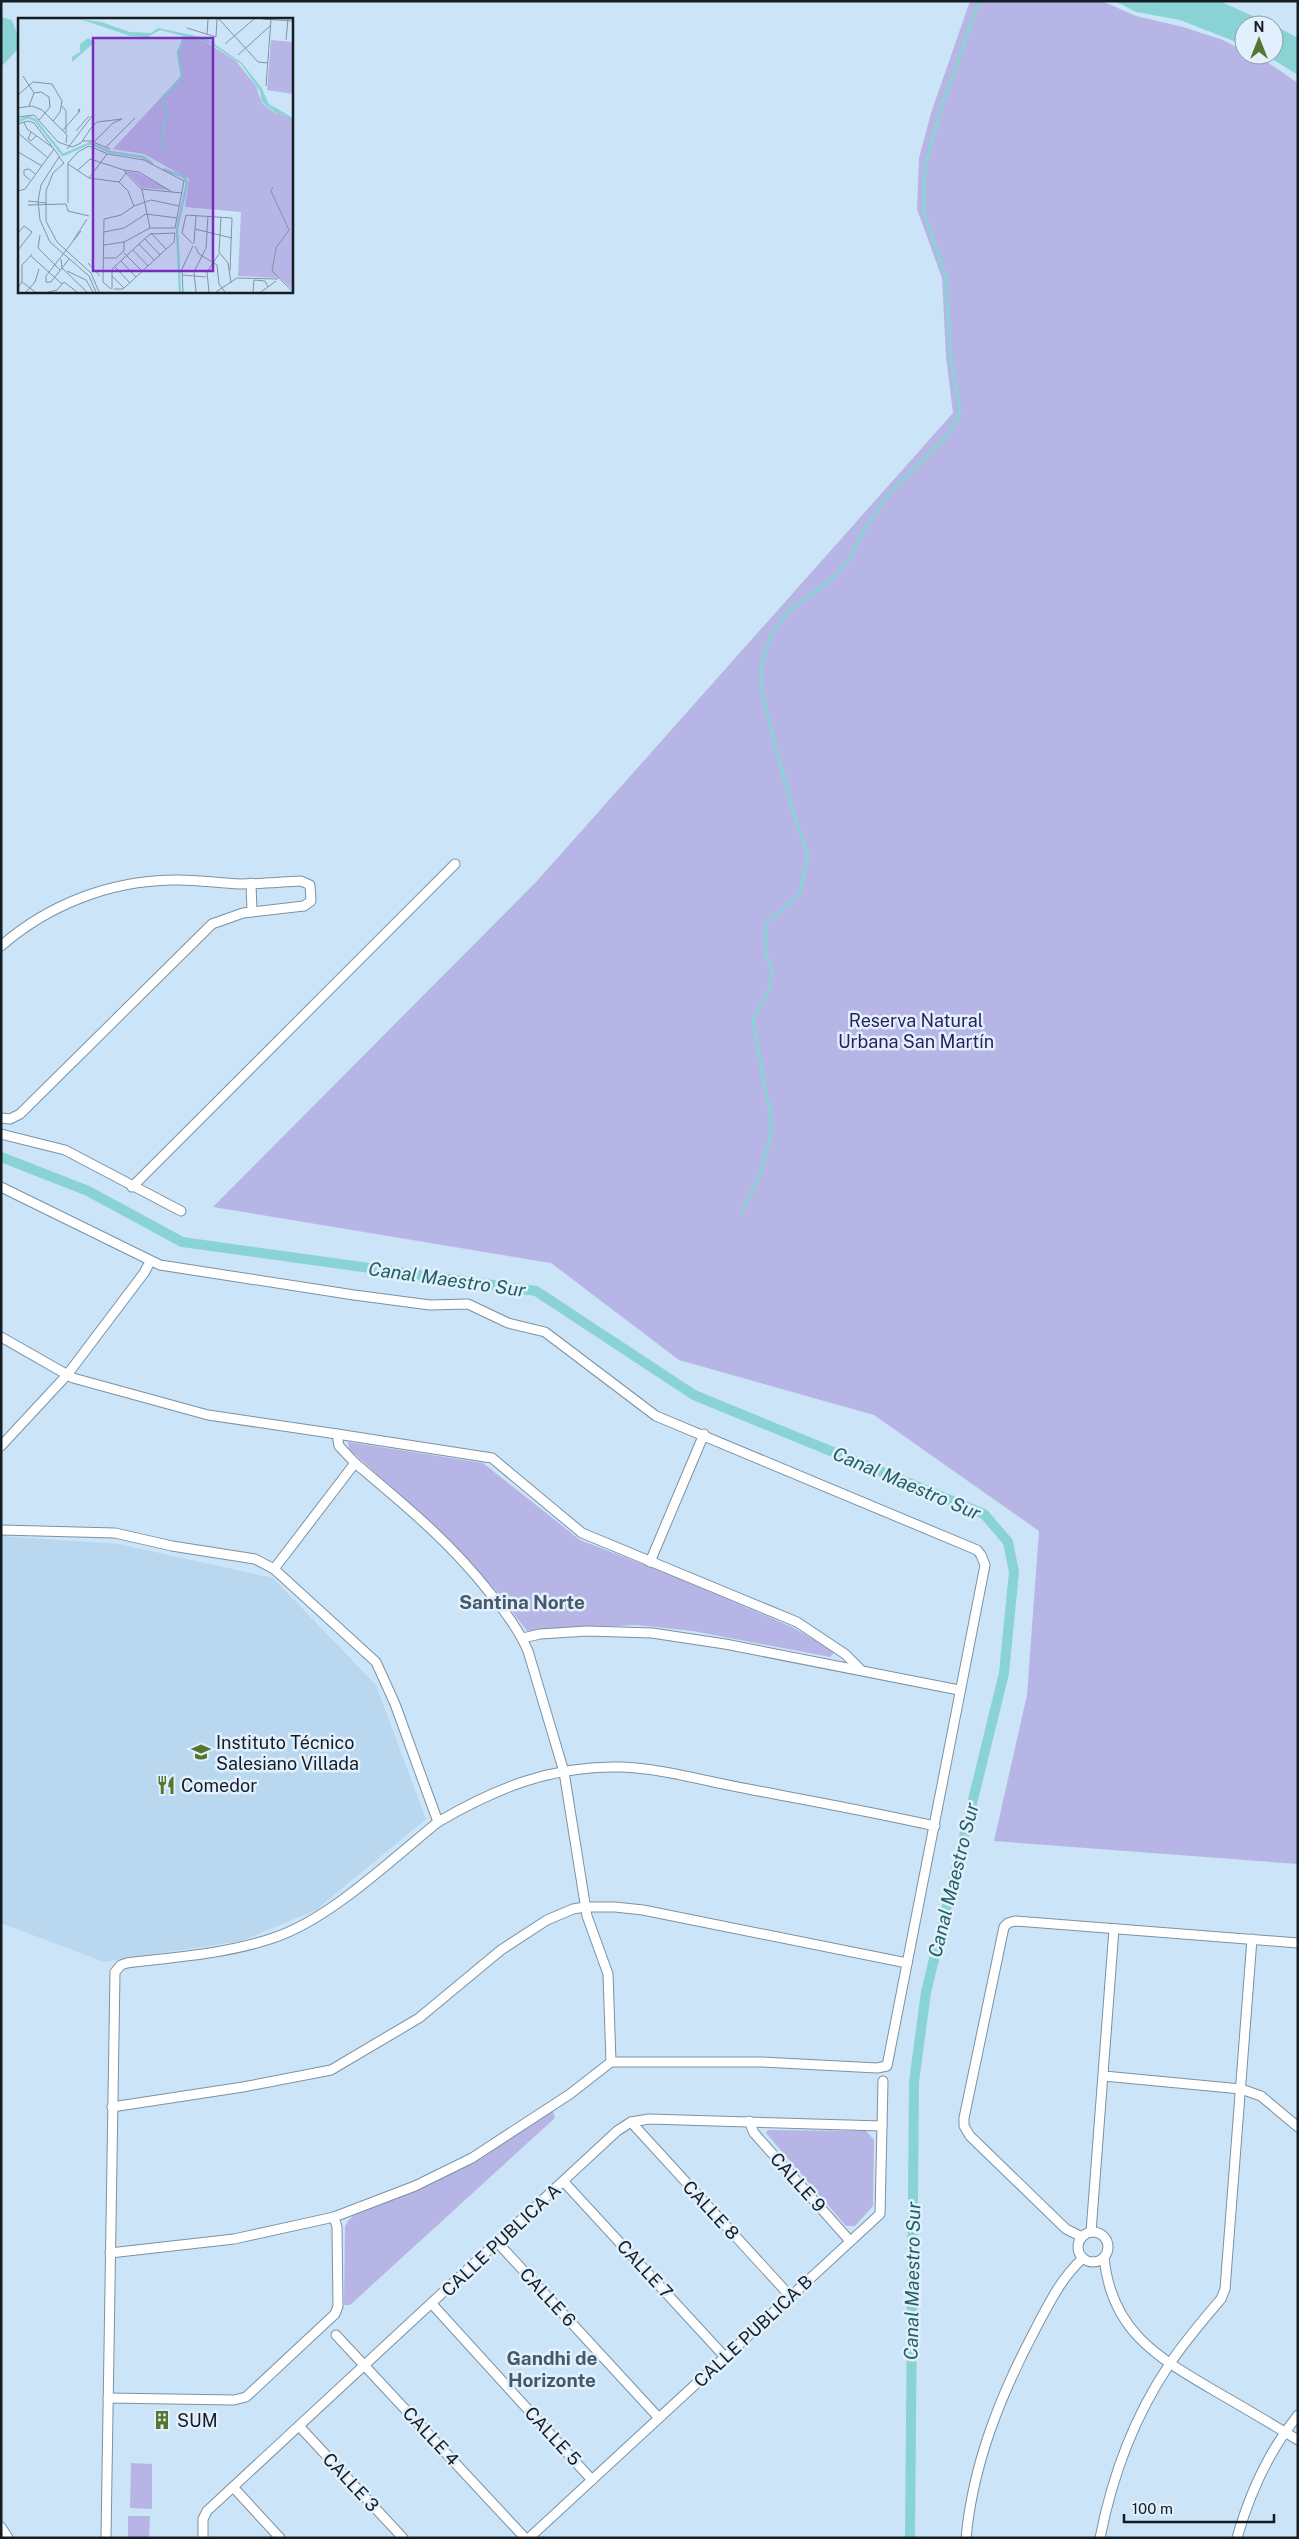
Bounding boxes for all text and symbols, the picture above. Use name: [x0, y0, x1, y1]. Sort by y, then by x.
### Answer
north arrow: [1234, 15, 1284, 65]
inset map: [18, 18, 292, 292]
text: N: [1254, 19, 1264, 35]
park label: Reserva Natural Urbana San Martín: [838, 1010, 994, 1052]
water label: Canal Maestro Sur: [367, 1257, 528, 1301]
water label: Canal Maestro Sur: [830, 1442, 985, 1524]
district label: Santina Norte: [459, 1591, 585, 1613]
place label: Instituto Técnico Salesiano Villada: [216, 1732, 359, 1774]
school or university icon: Instituto Técnico Salesiano Villada: [190, 1741, 212, 1763]
restaurant icon: Comedor: [155, 1774, 177, 1796]
place label: Comedor: [181, 1775, 257, 1796]
water label: Canal Maestro Sur: [923, 1800, 983, 1960]
street label: CALLE 9: [766, 2148, 830, 2216]
street label: CALLE 8: [678, 2176, 744, 2244]
street label: CALLE PUBLICA A: [437, 2179, 565, 2301]
water label: Canal Maestro Sur: [900, 2201, 924, 2360]
street label: CALLE 7: [613, 2235, 677, 2303]
street label: CALLE 6: [516, 2263, 580, 2331]
street label: CALLE PUBLICA B: [689, 2271, 817, 2391]
district label: Gandhi de Horizonte: [506, 2347, 598, 2391]
street label: CALLE 4: [399, 2402, 463, 2470]
street label: CALLE 5: [520, 2402, 586, 2470]
building icon: SUM: [151, 2409, 173, 2431]
place label: SUM: [177, 2410, 218, 2431]
street label: CALLE 3: [319, 2448, 383, 2516]
scale bar: [1124, 2492, 1274, 2524]
text: 100 m: [1132, 2500, 1173, 2517]

